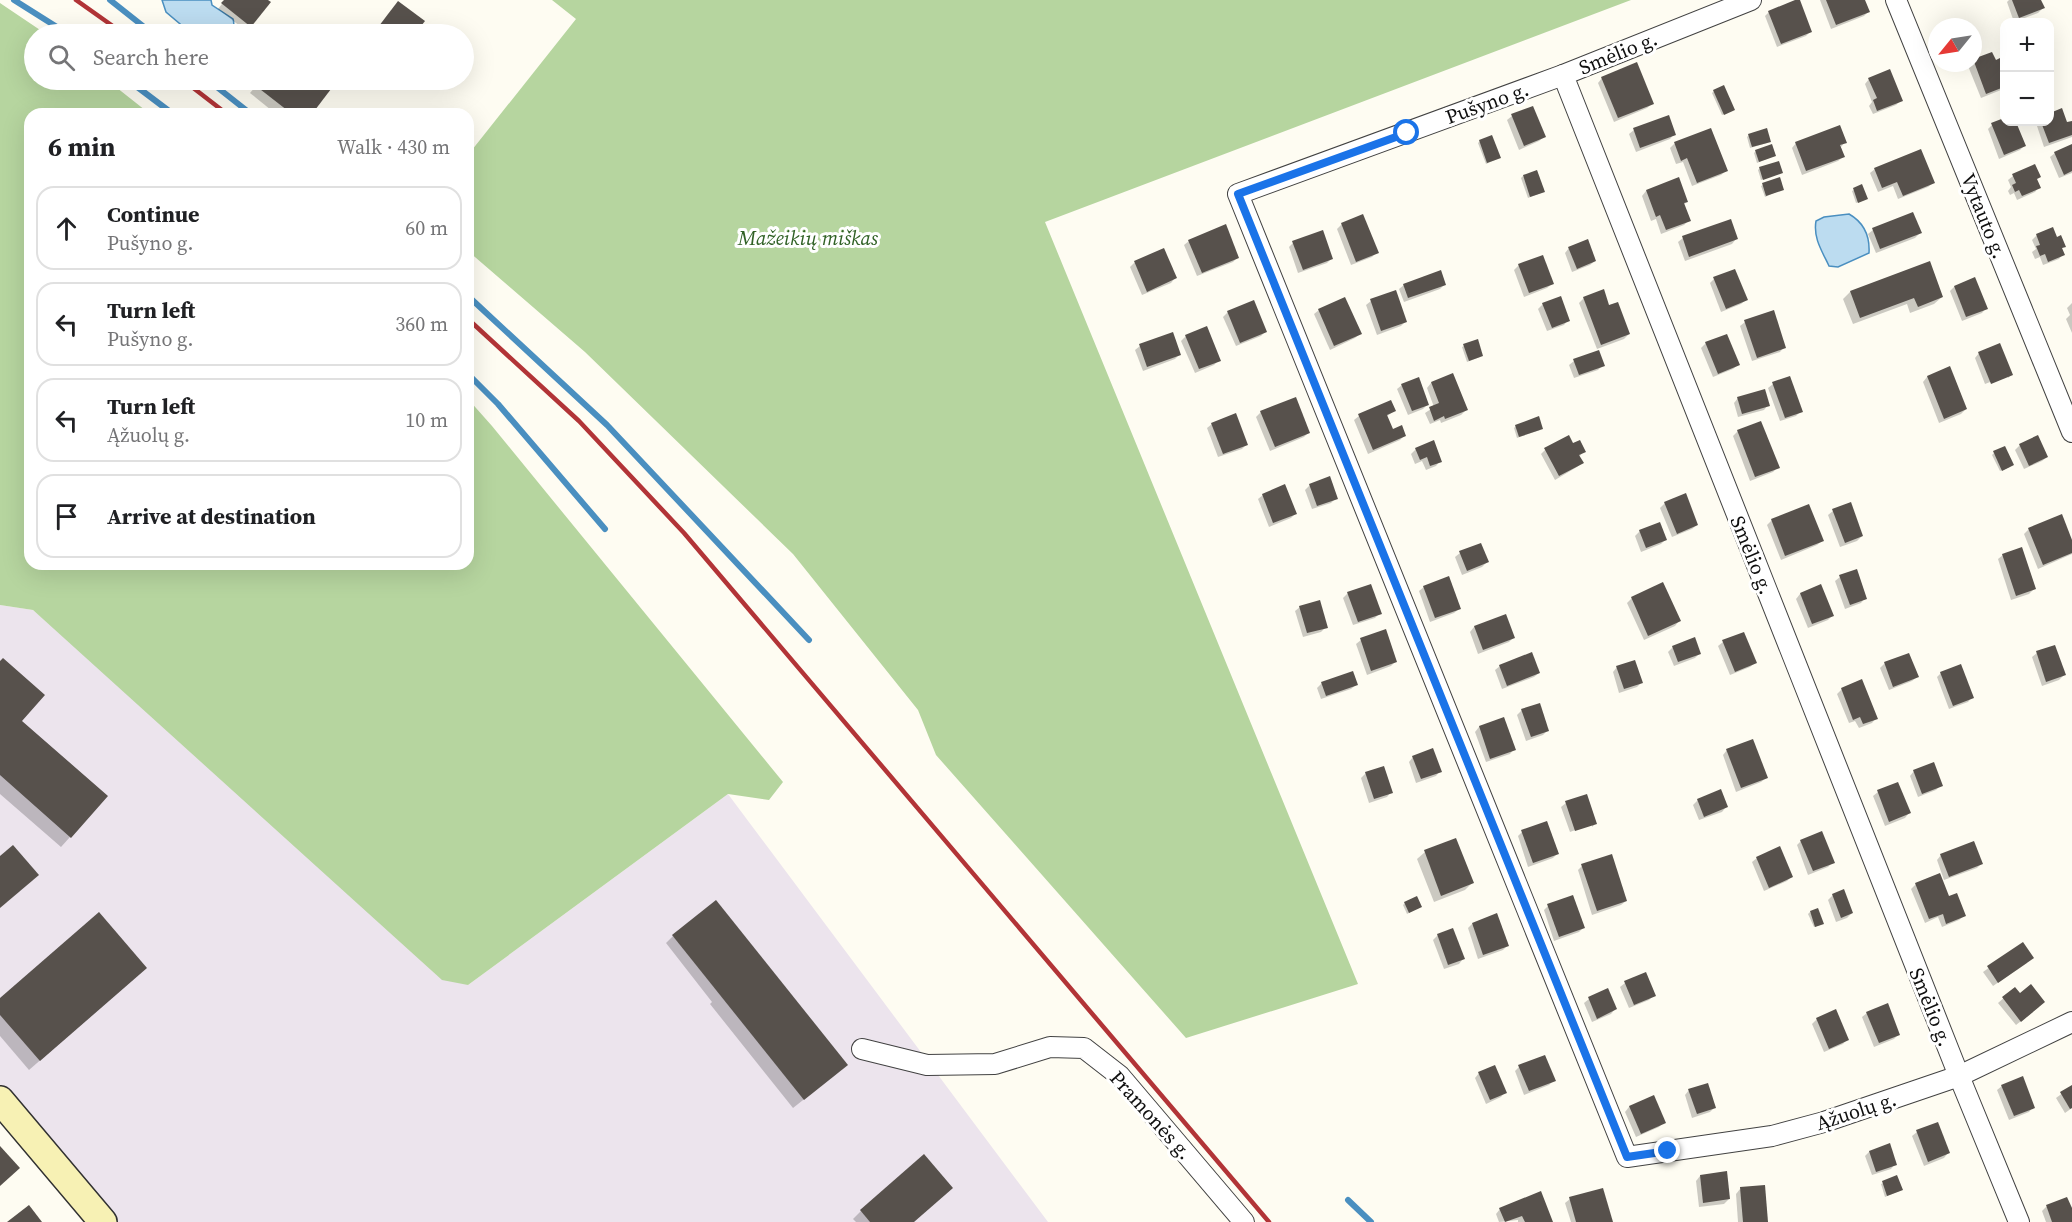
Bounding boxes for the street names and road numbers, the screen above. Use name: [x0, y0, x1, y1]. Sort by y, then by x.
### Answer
street label: Smėlio g.: [1575, 25, 1661, 81]
street label: Pušyno g.: [1442, 75, 1532, 131]
street label: Vytauto g.: [1954, 169, 2014, 263]
street label: Smėlio g.: [1724, 512, 1780, 598]
street label: Smėlio g.: [1903, 964, 1959, 1050]
street label: Pramonės g.: [1103, 1064, 1199, 1166]
street label: Ąžuolų g.: [1812, 1085, 1900, 1137]

